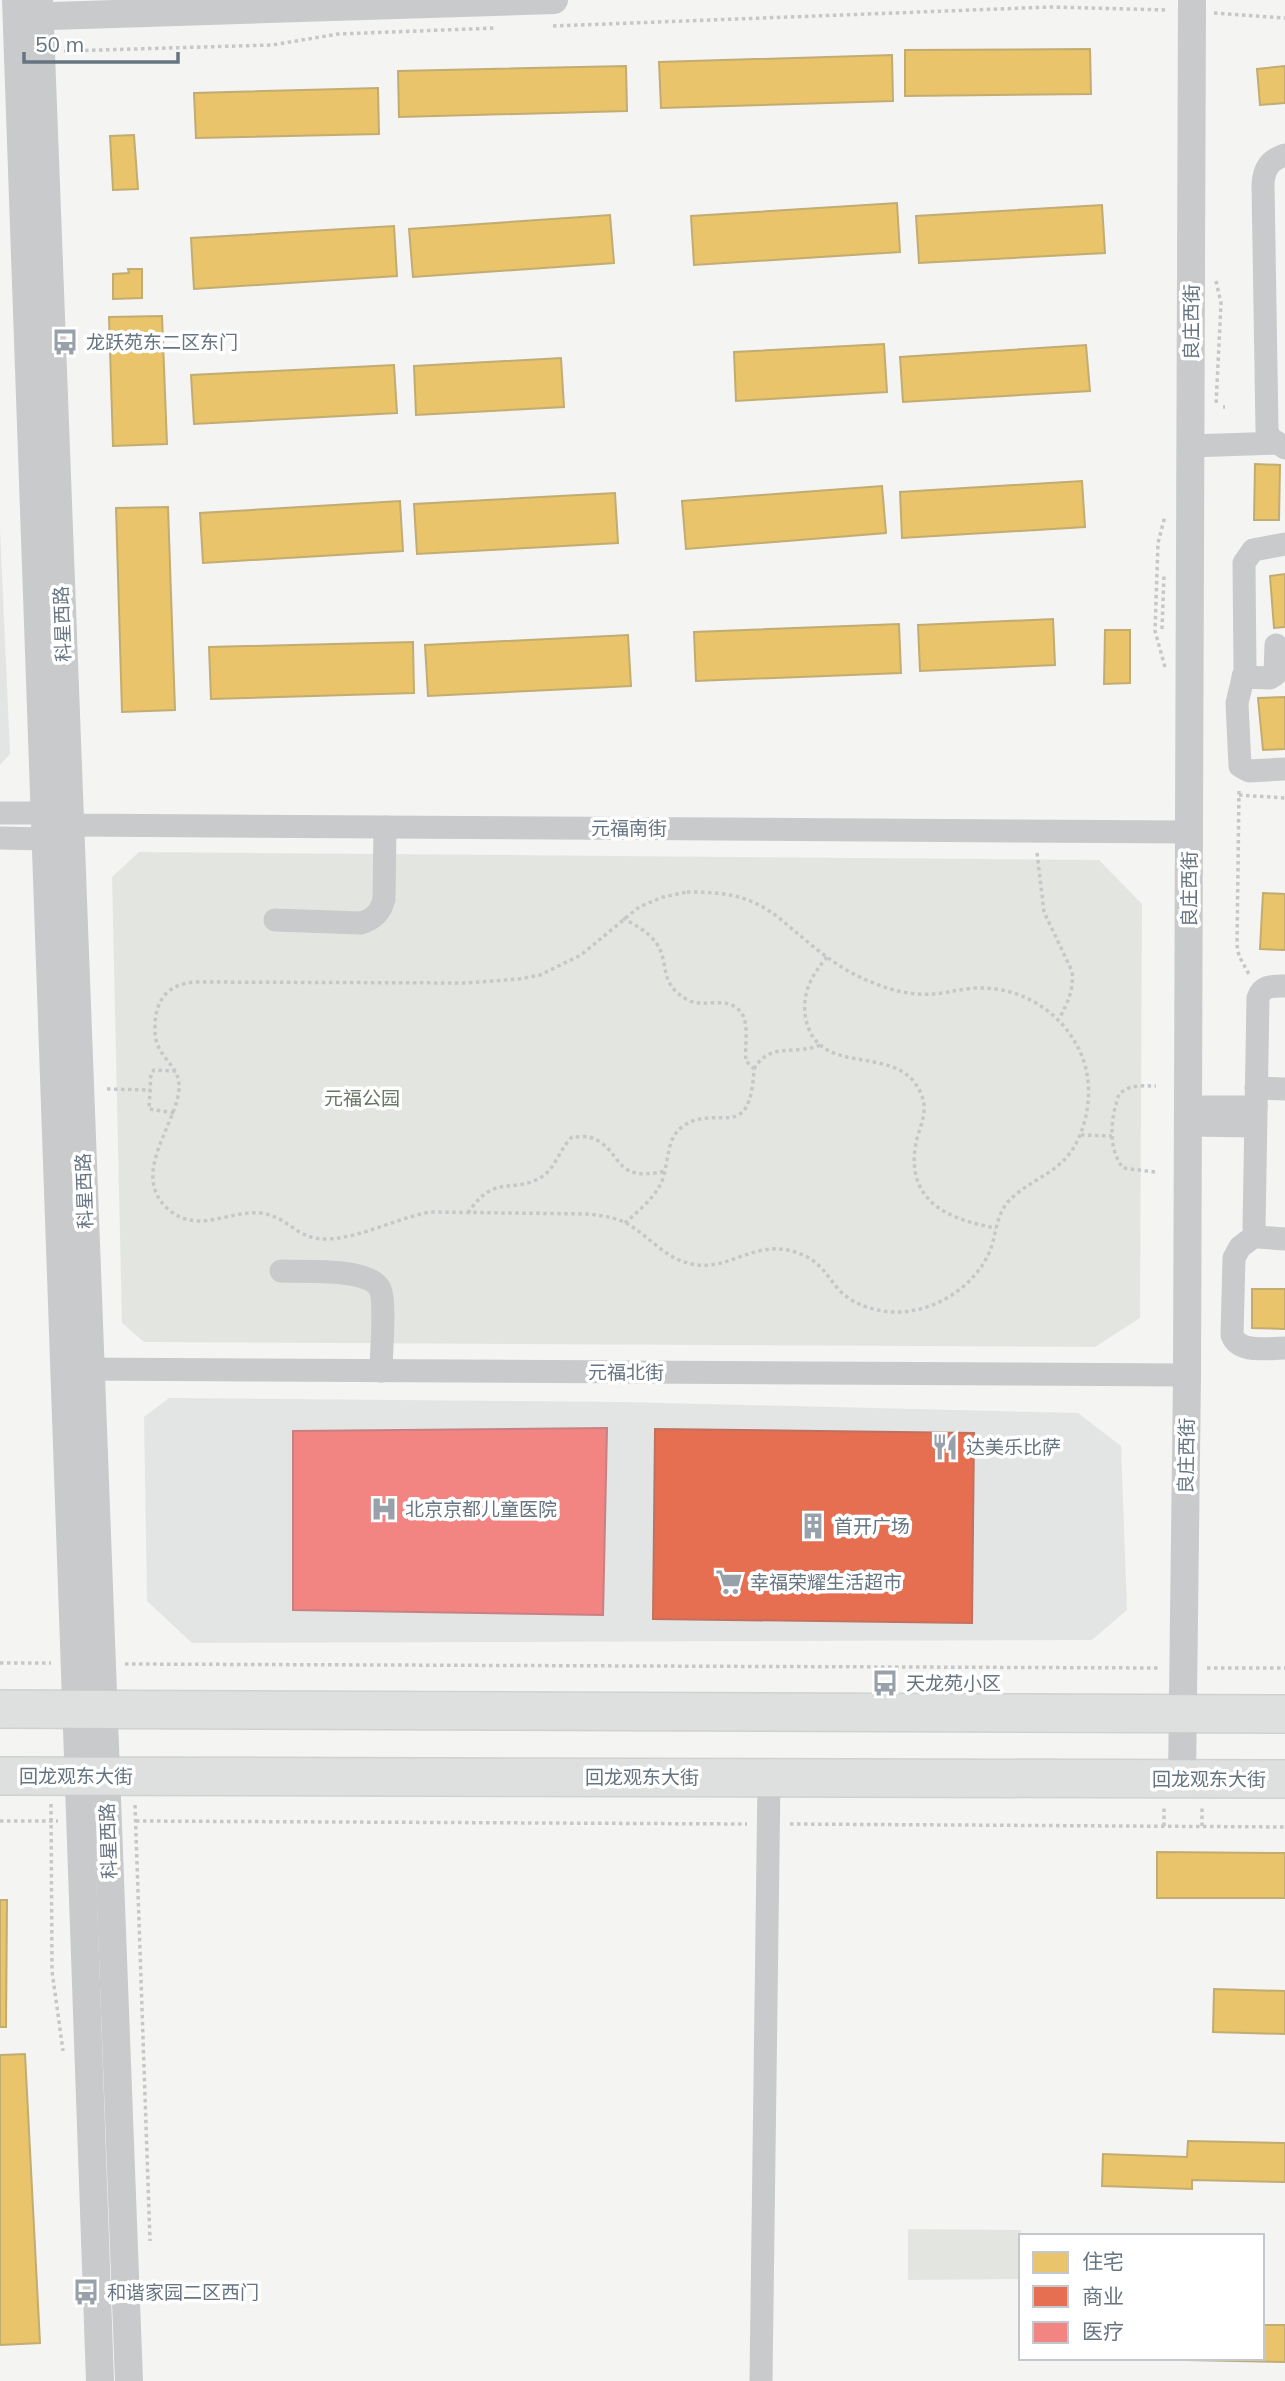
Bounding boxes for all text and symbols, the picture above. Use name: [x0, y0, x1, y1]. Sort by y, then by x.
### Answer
scale bar: [24, 21, 178, 65]
text: 50 m: [35, 31, 84, 57]
street label: 良庄西街: [1179, 284, 1203, 360]
bus stop icon: 龙跃苑东二区东门: [50, 327, 80, 357]
place label: 龙跃苑东二区东门: [86, 330, 238, 354]
street label: 科星西路: [49, 586, 75, 662]
street label: 元福南街: [591, 816, 667, 840]
street label: 良庄西街: [1177, 851, 1201, 927]
park label: 元福公园: [324, 1086, 400, 1110]
street label: 科星西路: [71, 1153, 97, 1229]
street label: 元福北街: [588, 1360, 664, 1384]
street label: 良庄西街: [1173, 1418, 1199, 1494]
restaurant icon: 达美乐比萨: [930, 1432, 960, 1462]
place label: 达美乐比萨: [966, 1435, 1061, 1459]
hospital icon: 北京京都儿童医院: [369, 1494, 399, 1524]
place label: 北京京都儿童医院: [405, 1497, 557, 1521]
building icon: 首开广场: [798, 1511, 828, 1541]
place label: 首开广场: [834, 1514, 910, 1538]
supermarket icon: 幸福荣耀生活超市: [714, 1567, 744, 1597]
place label: 幸福荣耀生活超市: [750, 1570, 902, 1594]
bus stop icon: 天龙苑小区: [870, 1668, 900, 1698]
place label: 天龙苑小区: [906, 1671, 1001, 1695]
street label: 回龙观东大街: [19, 1764, 133, 1788]
street label: 回龙观东大街: [585, 1765, 699, 1789]
street label: 回龙观东大街: [1152, 1767, 1266, 1791]
street label: 科星西路: [95, 1803, 121, 1879]
legend: [1019, 2234, 1264, 2360]
text: 住宅: [1082, 2248, 1124, 2274]
bus stop icon: 和谐家园二区西门: [71, 2277, 101, 2307]
place label: 和谐家园二区西门: [107, 2280, 259, 2304]
text: 商业: [1082, 2283, 1124, 2309]
text: 医疗: [1082, 2318, 1124, 2344]

